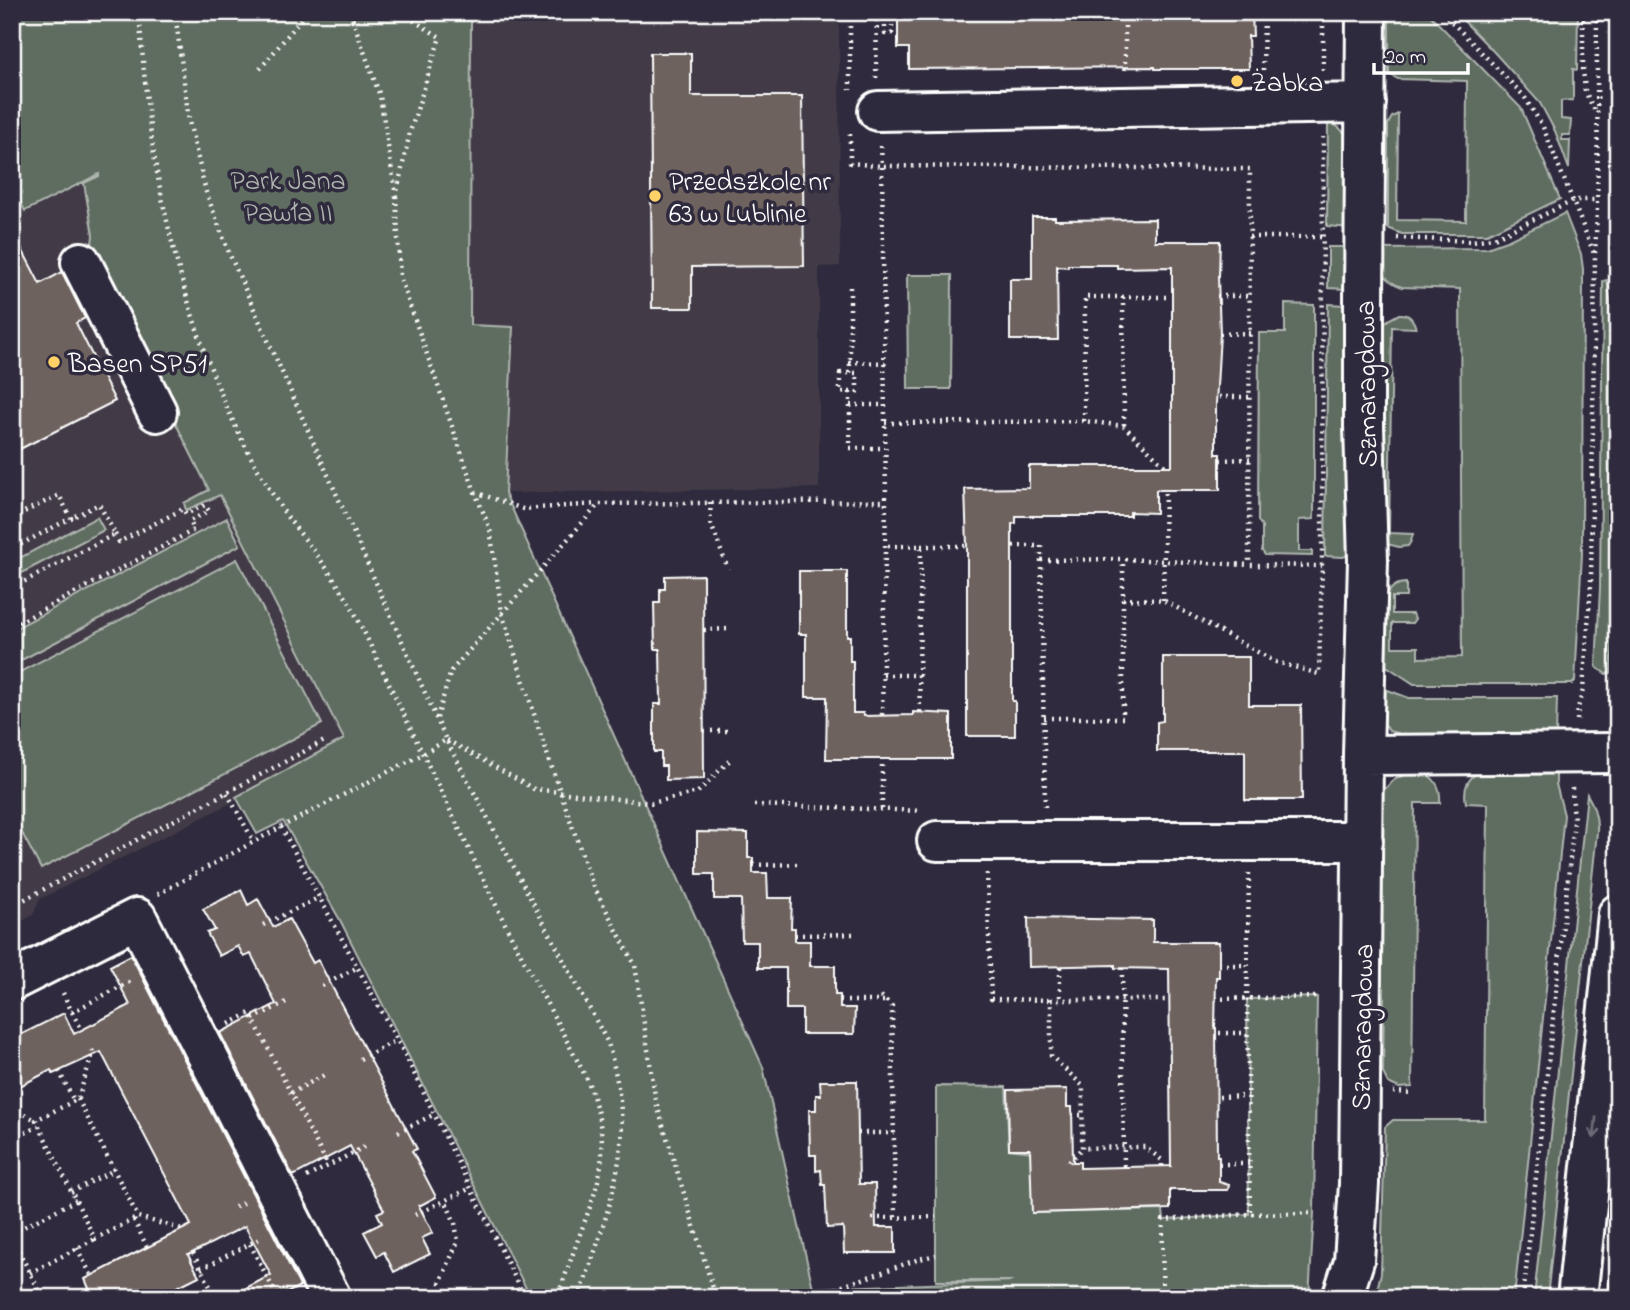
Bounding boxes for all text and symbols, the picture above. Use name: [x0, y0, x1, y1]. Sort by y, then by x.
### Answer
scale bar: [1374, 32, 1469, 76]
text: 20 m: [1385, 43, 1426, 73]
place label: Żabka: [1251, 64, 1323, 105]
marker: Żabka: [1229, 73, 1245, 89]
park label: Park Jana Pawła II: [230, 162, 346, 235]
place label: Przedszkole nr 63 w Lublinie: [669, 163, 831, 236]
marker: Przedszkole nr 63 w Lublinie: [647, 188, 663, 204]
street label: Szmaragdowa: [1347, 300, 1390, 468]
place label: Basen SP51: [67, 345, 207, 386]
marker: Basen SP51: [46, 354, 62, 370]
street label: Szmaragdowa: [1343, 943, 1386, 1111]
one-way arrow: [1588, 1116, 1601, 1138]

